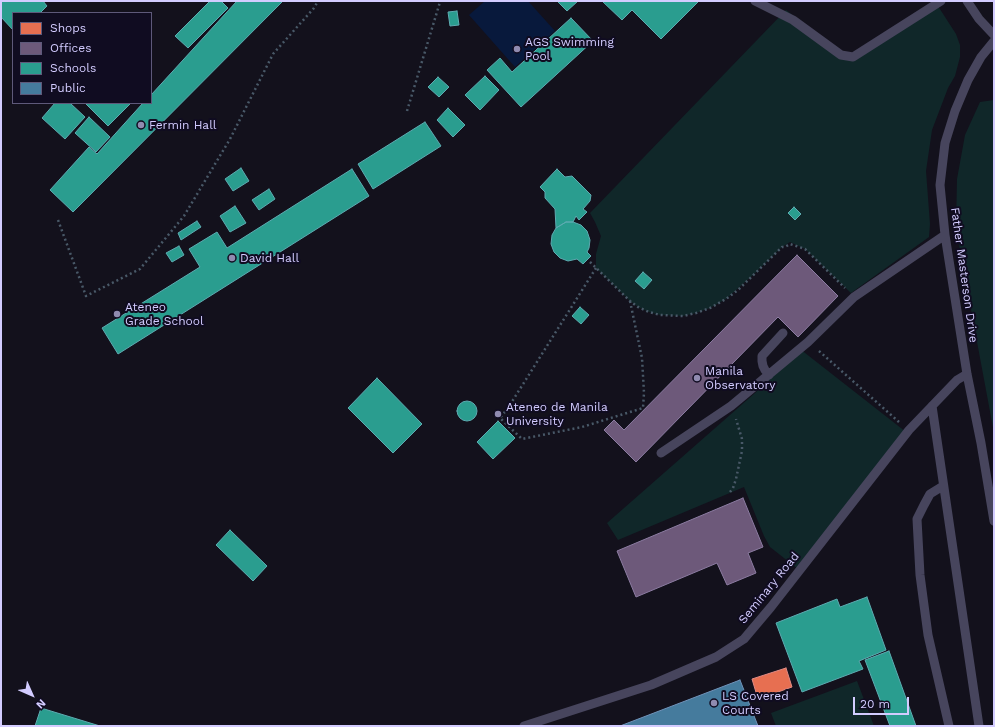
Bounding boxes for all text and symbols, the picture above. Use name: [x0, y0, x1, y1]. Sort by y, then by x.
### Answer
legend: [12, 12, 152, 104]
text: Shops: [50, 21, 86, 35]
place label: AGS Swimming Pool: [525, 35, 614, 63]
text: Offices: [50, 41, 92, 55]
marker: AGS Swimming Pool: [512, 44, 522, 54]
text: Schools: [50, 61, 96, 75]
text: Public: [50, 81, 86, 95]
place label: Fermin Hall: [149, 118, 216, 132]
marker: Fermin Hall: [136, 120, 146, 130]
street label: Father Masterson Drive: [947, 206, 981, 344]
place label: David Hall: [240, 251, 299, 265]
marker: David Hall: [227, 253, 237, 263]
place label: Ateneo Grade School: [125, 300, 204, 328]
marker: Ateneo Grade School: [112, 309, 122, 319]
place label: Manila Observatory: [705, 364, 776, 392]
marker: Manila Observatory: [692, 373, 702, 383]
place label: Ateneo de Manila University: [506, 400, 608, 428]
marker: Ateneo de Manila University: [493, 409, 503, 419]
street label: Seminary Road: [736, 549, 802, 627]
north arrow: [12, 675, 52, 715]
place label: LS Covered Courts: [722, 689, 789, 717]
scale bar: [855, 689, 911, 715]
text: N: [33, 696, 48, 711]
text: 20 m: [860, 697, 890, 711]
marker: LS Covered Courts: [709, 698, 719, 708]

